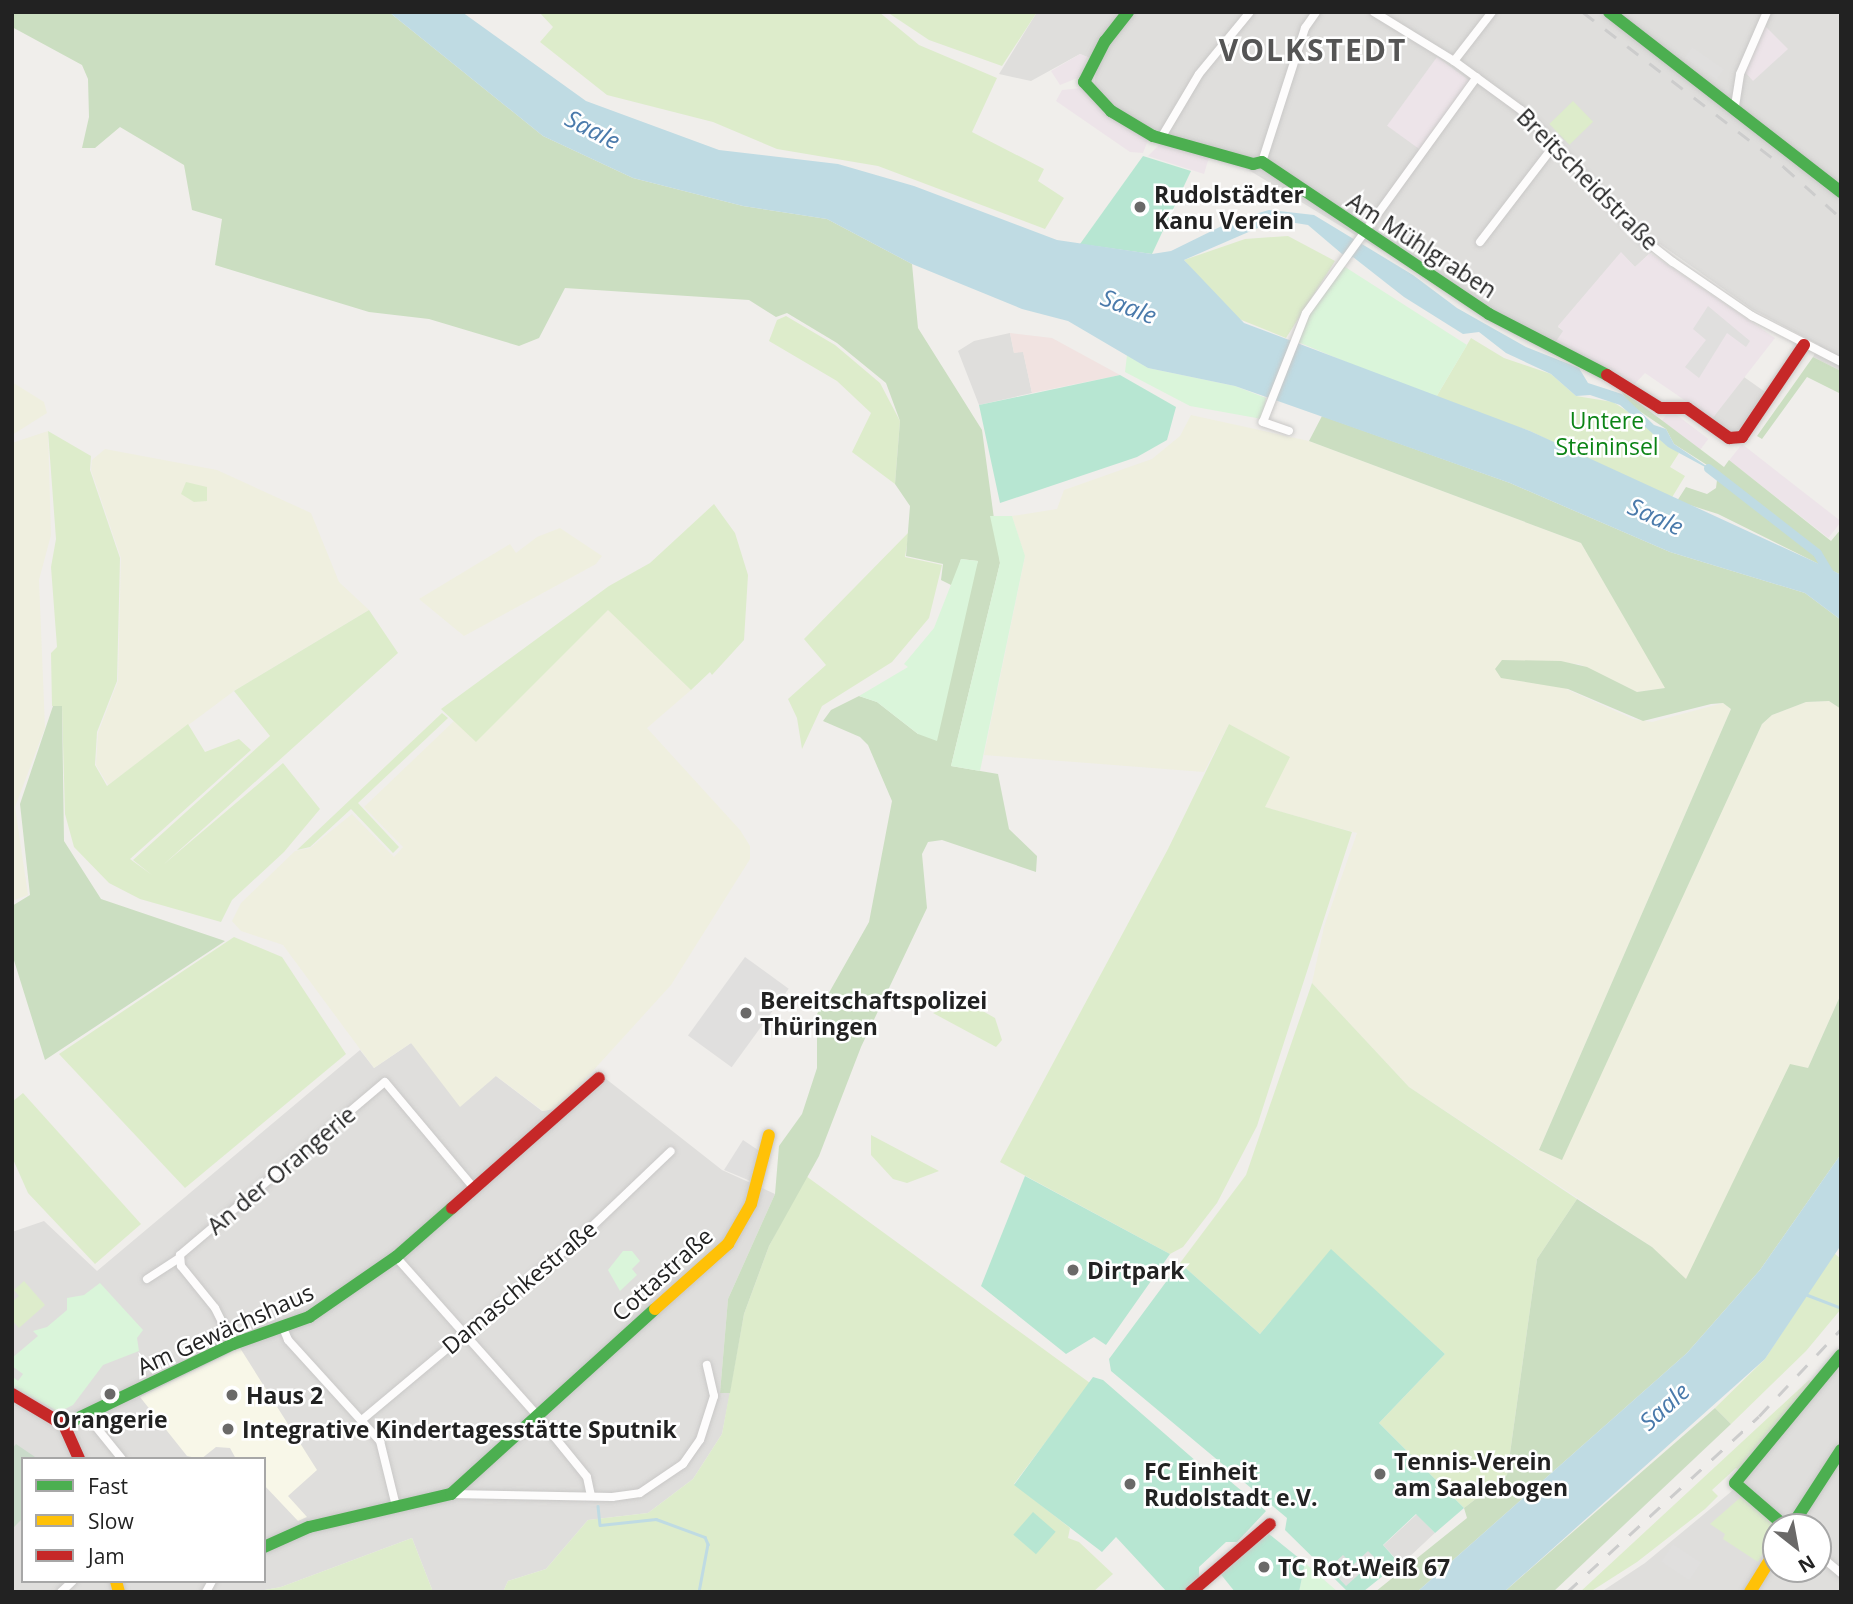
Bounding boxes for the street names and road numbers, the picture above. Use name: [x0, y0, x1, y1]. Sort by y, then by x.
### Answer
street label: Breitscheidstraße: [1512, 103, 1664, 255]
street label: Am Mühlgraben: [1342, 187, 1502, 303]
street label: An der Orangerie: [201, 1100, 361, 1240]
street label: Damaschkestraße: [436, 1214, 602, 1360]
street label: Cottastraße: [606, 1222, 718, 1326]
street label: Am Gewächshaus: [133, 1278, 317, 1380]

